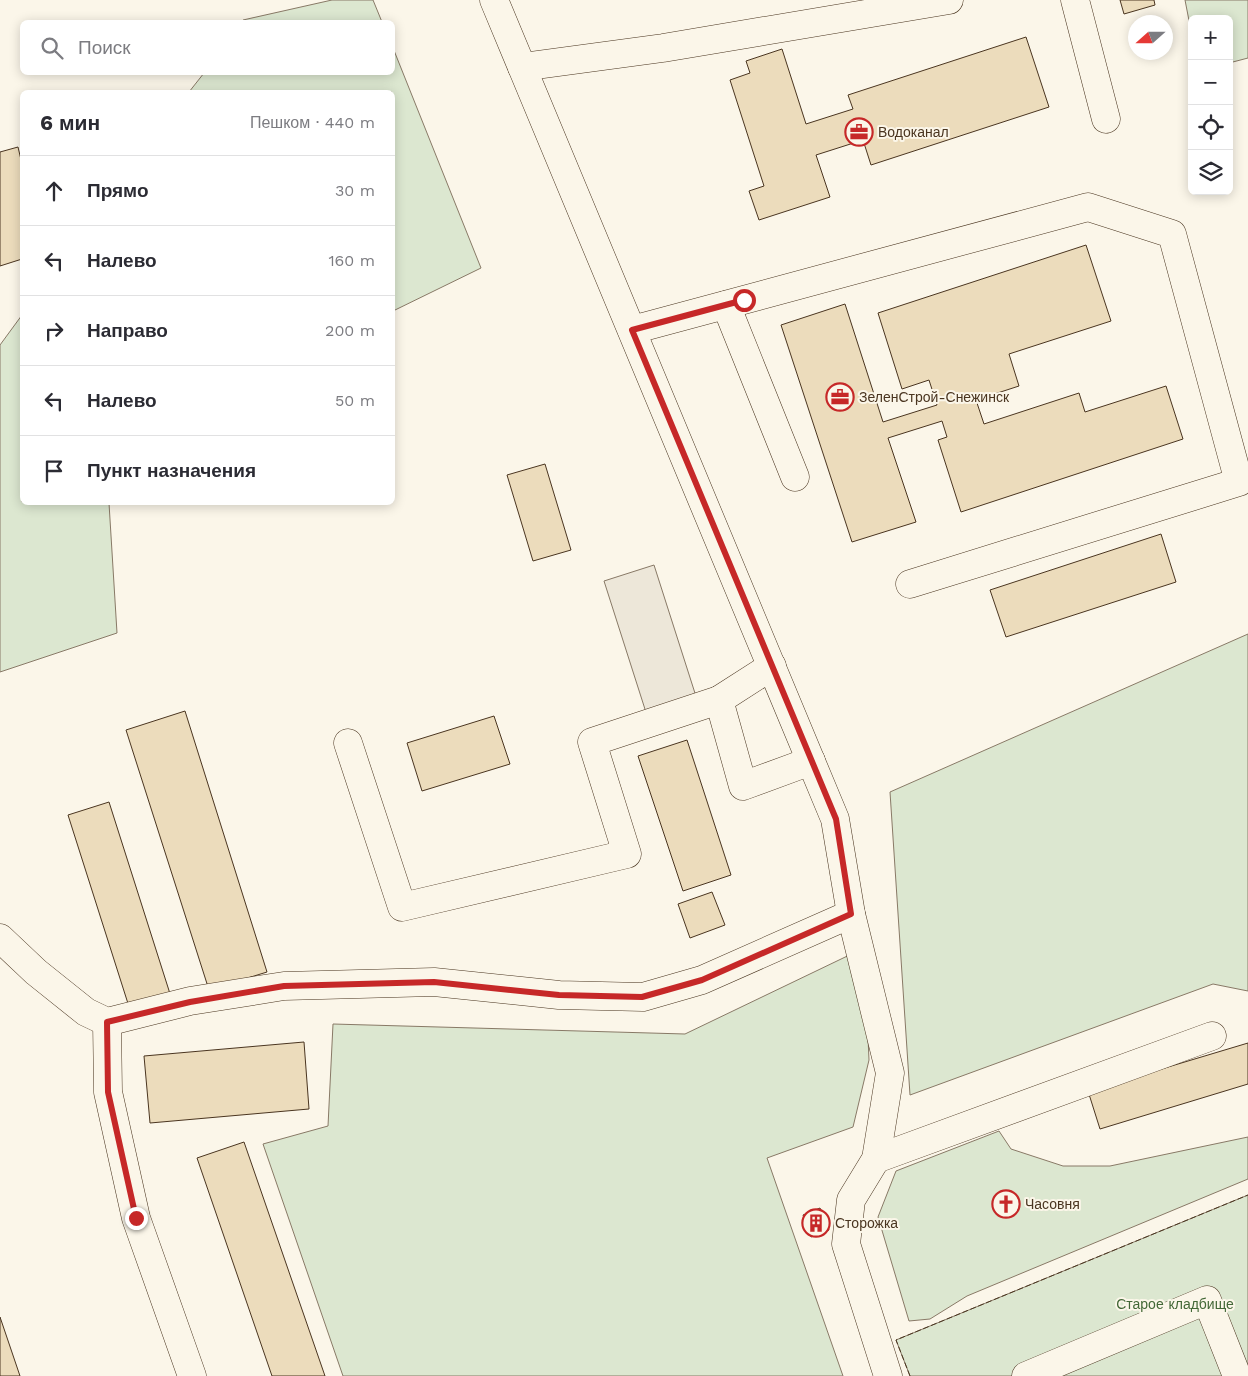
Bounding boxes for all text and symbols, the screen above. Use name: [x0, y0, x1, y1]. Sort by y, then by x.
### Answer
north arrow: [1128, 15, 1173, 60]
map controls: [1188, 15, 1233, 195]
button: +: [1188, 15, 1233, 60]
search box: [20, 20, 395, 75]
icon: search: [38, 34, 66, 62]
text: Поиск: [78, 36, 131, 59]
button: −: [1188, 60, 1233, 105]
button: locate: [1188, 105, 1233, 150]
text: 6 мин: [40, 110, 100, 135]
text: Пешком · 440 m: [250, 113, 375, 132]
office icon: Водоканал: [844, 117, 874, 147]
place label: Водоканал: [878, 124, 949, 140]
button: layers: [1188, 150, 1233, 195]
icon: ahead: [40, 177, 68, 205]
text: Прямо: [87, 179, 149, 202]
text: 30 m: [335, 181, 375, 200]
icon: left: [40, 247, 68, 275]
text: Налево: [87, 249, 157, 272]
text: 160 m: [328, 251, 375, 270]
route start: [733, 289, 756, 312]
icon: right: [40, 317, 68, 345]
text: Направо: [87, 319, 168, 342]
text: 200 m: [325, 321, 375, 340]
office icon: ЗеленСтрой-Снежинск: [825, 382, 855, 412]
icon: left: [40, 387, 68, 415]
text: Налево: [87, 389, 157, 412]
place label: ЗеленСтрой-Снежинск: [859, 389, 1010, 405]
text: 50 m: [335, 391, 375, 410]
icon: arrive: [40, 457, 68, 485]
text: Пункт назначения: [87, 459, 256, 482]
church icon: Часовня: [991, 1189, 1021, 1219]
place label: Часовня: [1025, 1196, 1080, 1212]
route end: [125, 1207, 148, 1230]
building icon: Сторожка: [801, 1208, 831, 1238]
place label: Сторожка: [835, 1215, 898, 1231]
park label: Старое кладбище: [1116, 1296, 1234, 1312]

